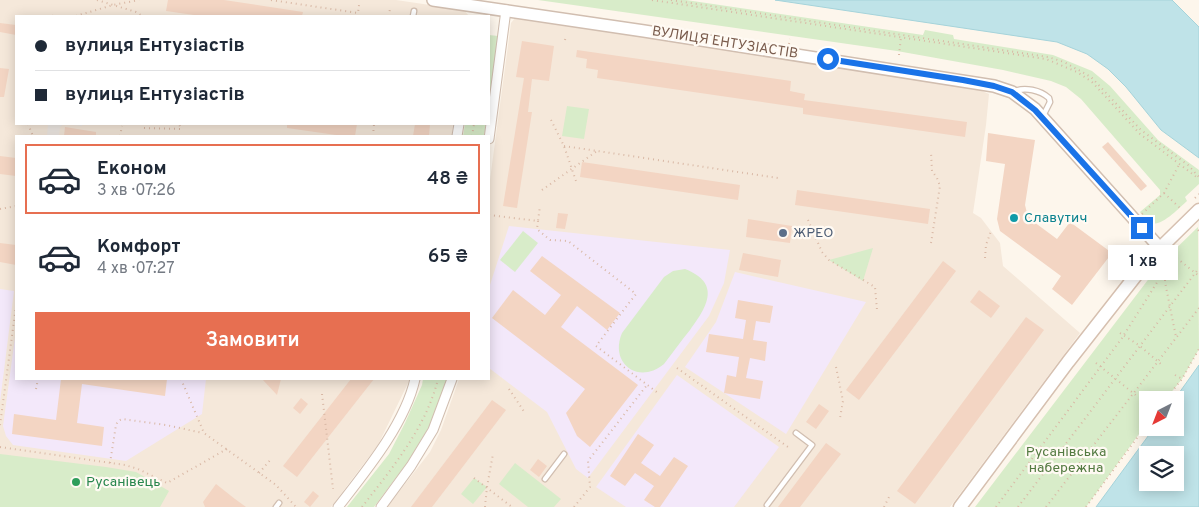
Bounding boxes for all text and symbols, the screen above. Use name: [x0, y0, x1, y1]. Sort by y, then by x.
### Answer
street label: ВУЛИЦЯ ЕНТУЗІАСТІВ: [651, 23, 799, 63]
text: вулиця Ентузіастів: [65, 34, 245, 58]
route start: [817, 48, 839, 70]
text: вулиця Ентузіастів: [65, 83, 245, 107]
icon: car: [37, 157, 82, 202]
text: Економ: [97, 157, 167, 181]
text: 48 ₴: [427, 167, 468, 191]
text: 3 хв · 07:26: [97, 181, 176, 201]
place label: Славутич: [1024, 210, 1087, 227]
marker: Славутич: [1008, 212, 1020, 224]
route end: [1131, 217, 1153, 239]
place label: ЖРЕО: [793, 225, 833, 242]
marker: ЖРЕО: [777, 227, 789, 239]
icon: car: [37, 235, 82, 280]
text: Комфорт: [97, 235, 180, 259]
text: 65 ₴: [428, 245, 468, 269]
callout: 1 хв: [1107, 246, 1177, 280]
text: 1 хв: [1129, 252, 1157, 272]
text: 4 хв · 07:27: [97, 259, 175, 279]
button: Замовити: [35, 312, 470, 370]
north arrow: [1139, 391, 1184, 436]
map controls: [1139, 391, 1184, 491]
park label: Русанівська набережна: [1026, 444, 1106, 477]
button: layers: [1139, 446, 1184, 491]
place label: Русанівець: [86, 474, 161, 491]
marker: Русанівець: [70, 476, 82, 488]

